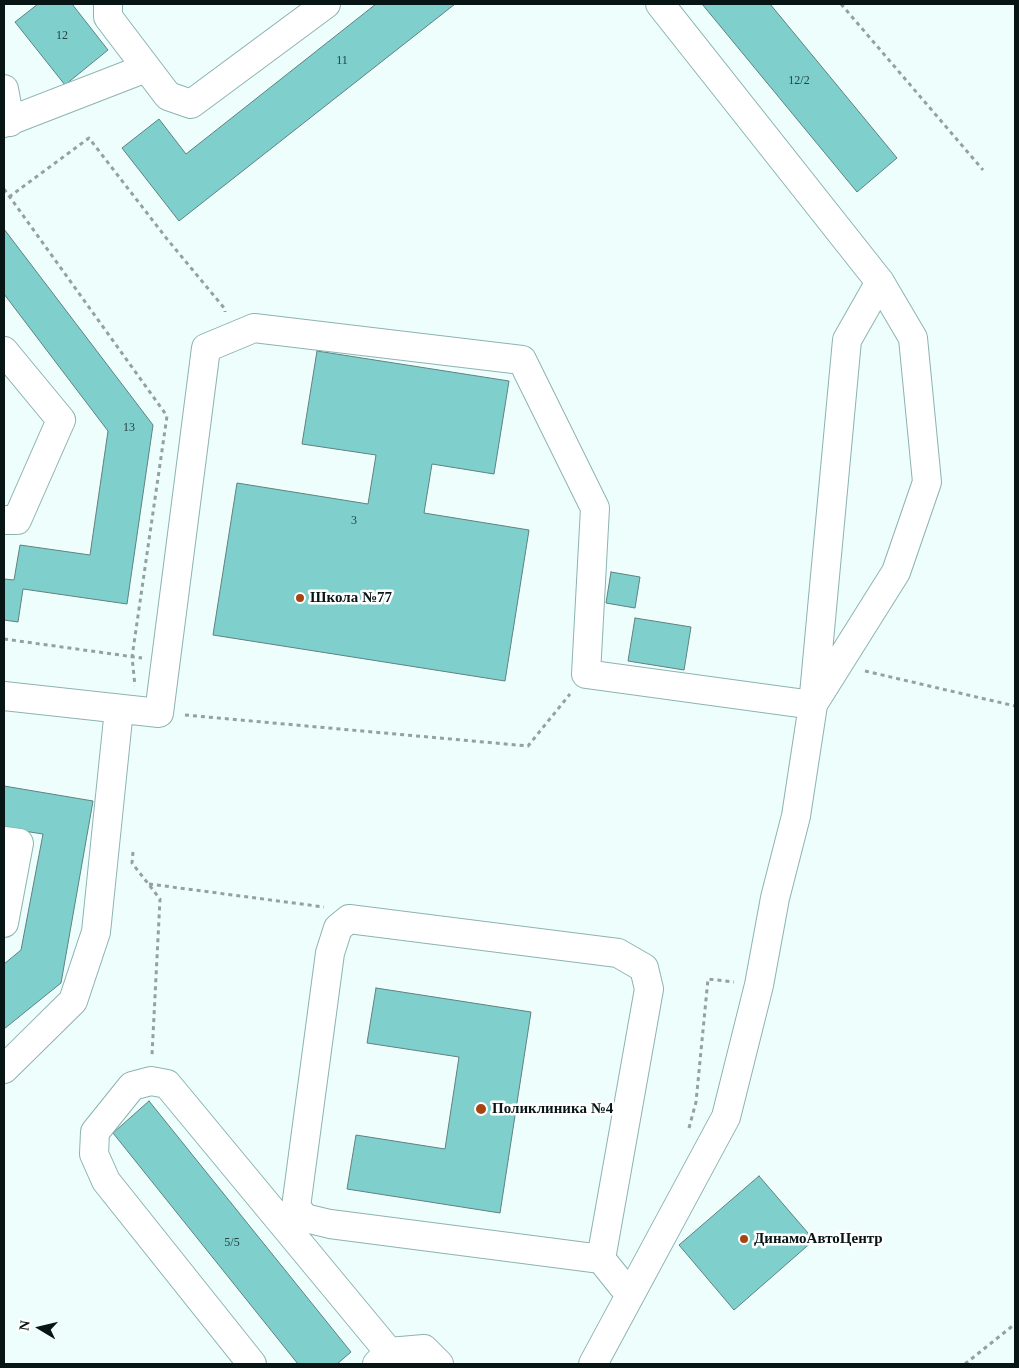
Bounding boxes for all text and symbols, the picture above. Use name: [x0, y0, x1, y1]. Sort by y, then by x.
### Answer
house number: 12: [56, 29, 68, 43]
house number: 11: [336, 54, 348, 68]
house number: 12/2: [788, 74, 810, 88]
house number: 13: [123, 421, 135, 435]
house number: 3: [351, 514, 357, 528]
place label: Школа №77: [310, 589, 392, 607]
marker: Школа №77: [294, 592, 306, 604]
place label: Поликлиника №4: [492, 1100, 613, 1118]
marker: Поликлиника №4: [474, 1102, 488, 1116]
place label: ДинамоАвтоЦентр: [754, 1230, 883, 1248]
marker: ДинамоАвтоЦентр: [738, 1233, 750, 1245]
house number: 5/5: [224, 1236, 240, 1250]
north arrow: [15, 1303, 65, 1353]
text: N: [16, 1319, 33, 1332]

